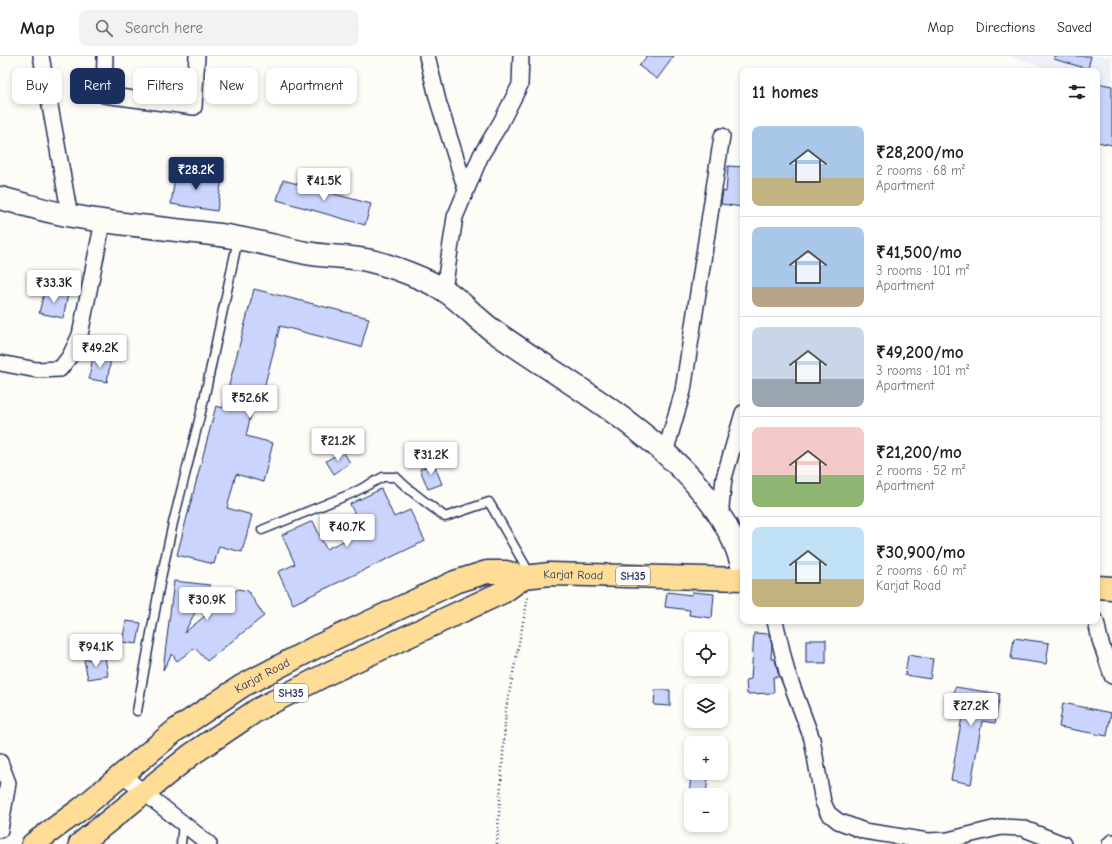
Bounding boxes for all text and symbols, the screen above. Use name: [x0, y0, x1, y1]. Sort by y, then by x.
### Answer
search box: [79, 10, 359, 46]
text: Map: [20, 17, 55, 39]
icon: search: [93, 17, 115, 39]
text: Search here: [125, 19, 203, 37]
text: Map: [927, 19, 954, 36]
text: Directions: [976, 19, 1035, 36]
text: Saved: [1057, 19, 1092, 36]
chip: Buy: [12, 68, 62, 104]
chip: Rent: [70, 68, 125, 104]
chip: Filters: [133, 68, 197, 104]
chip: New: [205, 68, 258, 104]
chip: Apartment: [266, 68, 357, 104]
icon: filters: [1066, 81, 1088, 103]
text: 11 homes: [752, 83, 818, 102]
icon: home: [784, 142, 832, 190]
text: ₹28,200/mo: [876, 143, 964, 162]
pin: ₹28.2K: [163, 157, 229, 191]
text: ₹28.2K: [178, 162, 214, 177]
text: 2 rooms · 68 m²: [876, 163, 965, 178]
pin: ₹41.5K: [291, 168, 357, 202]
text: ₹41.5K: [306, 173, 342, 188]
text: Apartment: [876, 178, 934, 193]
icon: home: [784, 243, 832, 291]
text: ₹41,500/mo: [876, 243, 962, 262]
text: 3 rooms · 101 m²: [876, 263, 969, 278]
pin: ₹33.3K: [21, 270, 87, 304]
text: ₹33.3K: [36, 275, 72, 290]
text: Apartment: [876, 278, 934, 293]
pin: ₹49.2K: [67, 335, 133, 369]
text: ₹49.2K: [82, 340, 118, 355]
icon: home: [784, 343, 832, 391]
text: ₹49,200/mo: [876, 343, 964, 362]
text: 3 rooms · 101 m²: [876, 363, 969, 378]
text: Apartment: [876, 378, 934, 393]
pin: ₹52.6K: [217, 385, 283, 419]
text: ₹52.6K: [231, 390, 269, 405]
pin: ₹21.2K: [305, 428, 371, 462]
text: ₹21.2K: [320, 433, 356, 448]
pin: ₹31.2K: [398, 442, 464, 476]
icon: home: [784, 443, 832, 491]
text: ₹21,200/mo: [876, 443, 962, 462]
text: ₹31.2K: [413, 447, 449, 462]
text: 2 rooms · 52 m²: [876, 463, 965, 478]
text: Apartment: [876, 478, 934, 493]
pin: ₹40.7K: [314, 514, 380, 548]
text: ₹40.7K: [329, 519, 365, 534]
icon: home: [784, 543, 832, 591]
text: ₹30,900/mo: [876, 543, 965, 562]
text: 2 rooms · 60 m²: [876, 563, 966, 578]
street label: Karjat Road: [542, 567, 603, 582]
road number: SH35: [616, 567, 650, 585]
text: Karjat Road: [876, 578, 941, 593]
pin: ₹30.9K: [174, 587, 240, 621]
text: ₹30.9K: [188, 592, 226, 607]
map controls: [684, 632, 728, 832]
button: locate: [684, 632, 728, 676]
pin: ₹94.1K: [63, 634, 129, 668]
text: ₹94.1K: [78, 639, 114, 654]
street label: Karjat Road: [232, 655, 292, 696]
road number: SH35: [274, 684, 308, 702]
button: layers: [684, 684, 728, 728]
pin: ₹27.2K: [938, 693, 1004, 727]
text: ₹27.2K: [953, 698, 989, 713]
button: +: [684, 736, 728, 780]
button: −: [684, 788, 728, 832]

